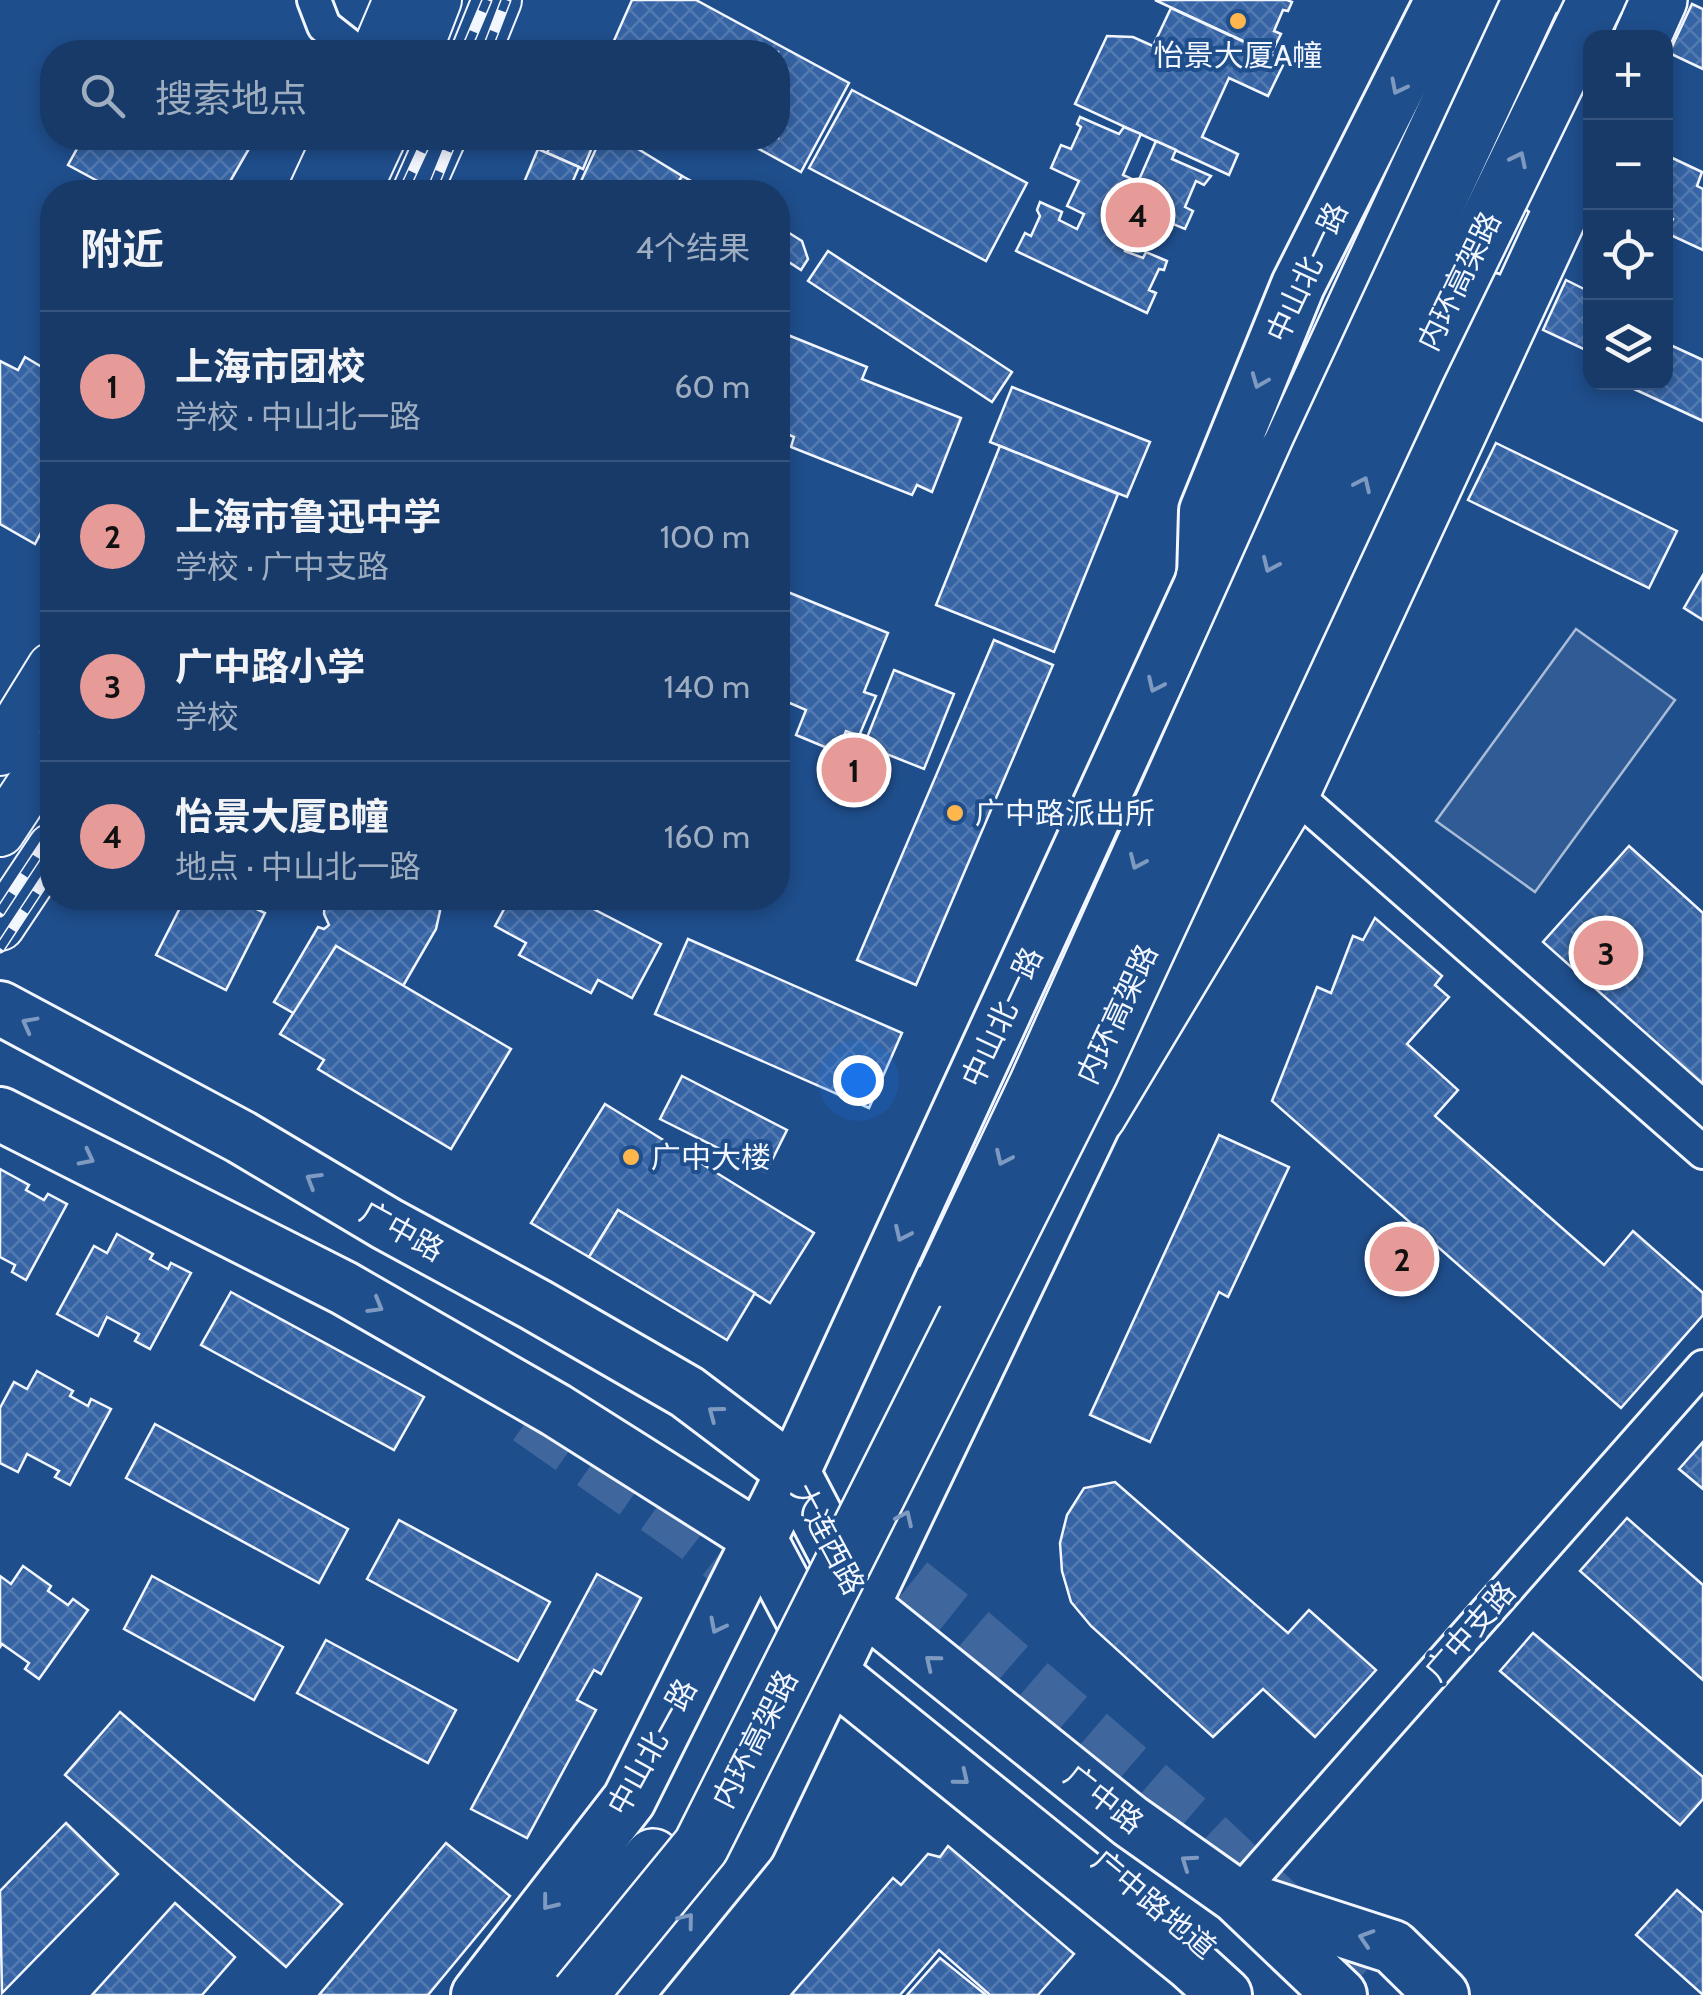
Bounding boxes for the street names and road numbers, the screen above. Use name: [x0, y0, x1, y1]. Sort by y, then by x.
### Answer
street label: 中山北一路: [1259, 196, 1355, 348]
street label: 内环高架路: [1409, 205, 1509, 357]
street label: 内环高架路: [1069, 938, 1165, 1090]
street label: 中山北一路: [954, 941, 1050, 1093]
street label: 广中路: [354, 1193, 450, 1269]
street label: 大连西路: [783, 1477, 873, 1601]
street label: 广中支路: [1417, 1574, 1523, 1688]
street label: 内环高架路: [704, 1664, 806, 1814]
street label: 中山北一路: [599, 1672, 705, 1822]
street label: 广中路: [1057, 1757, 1151, 1841]
street label: 广中路地道: [1085, 1842, 1223, 1966]

